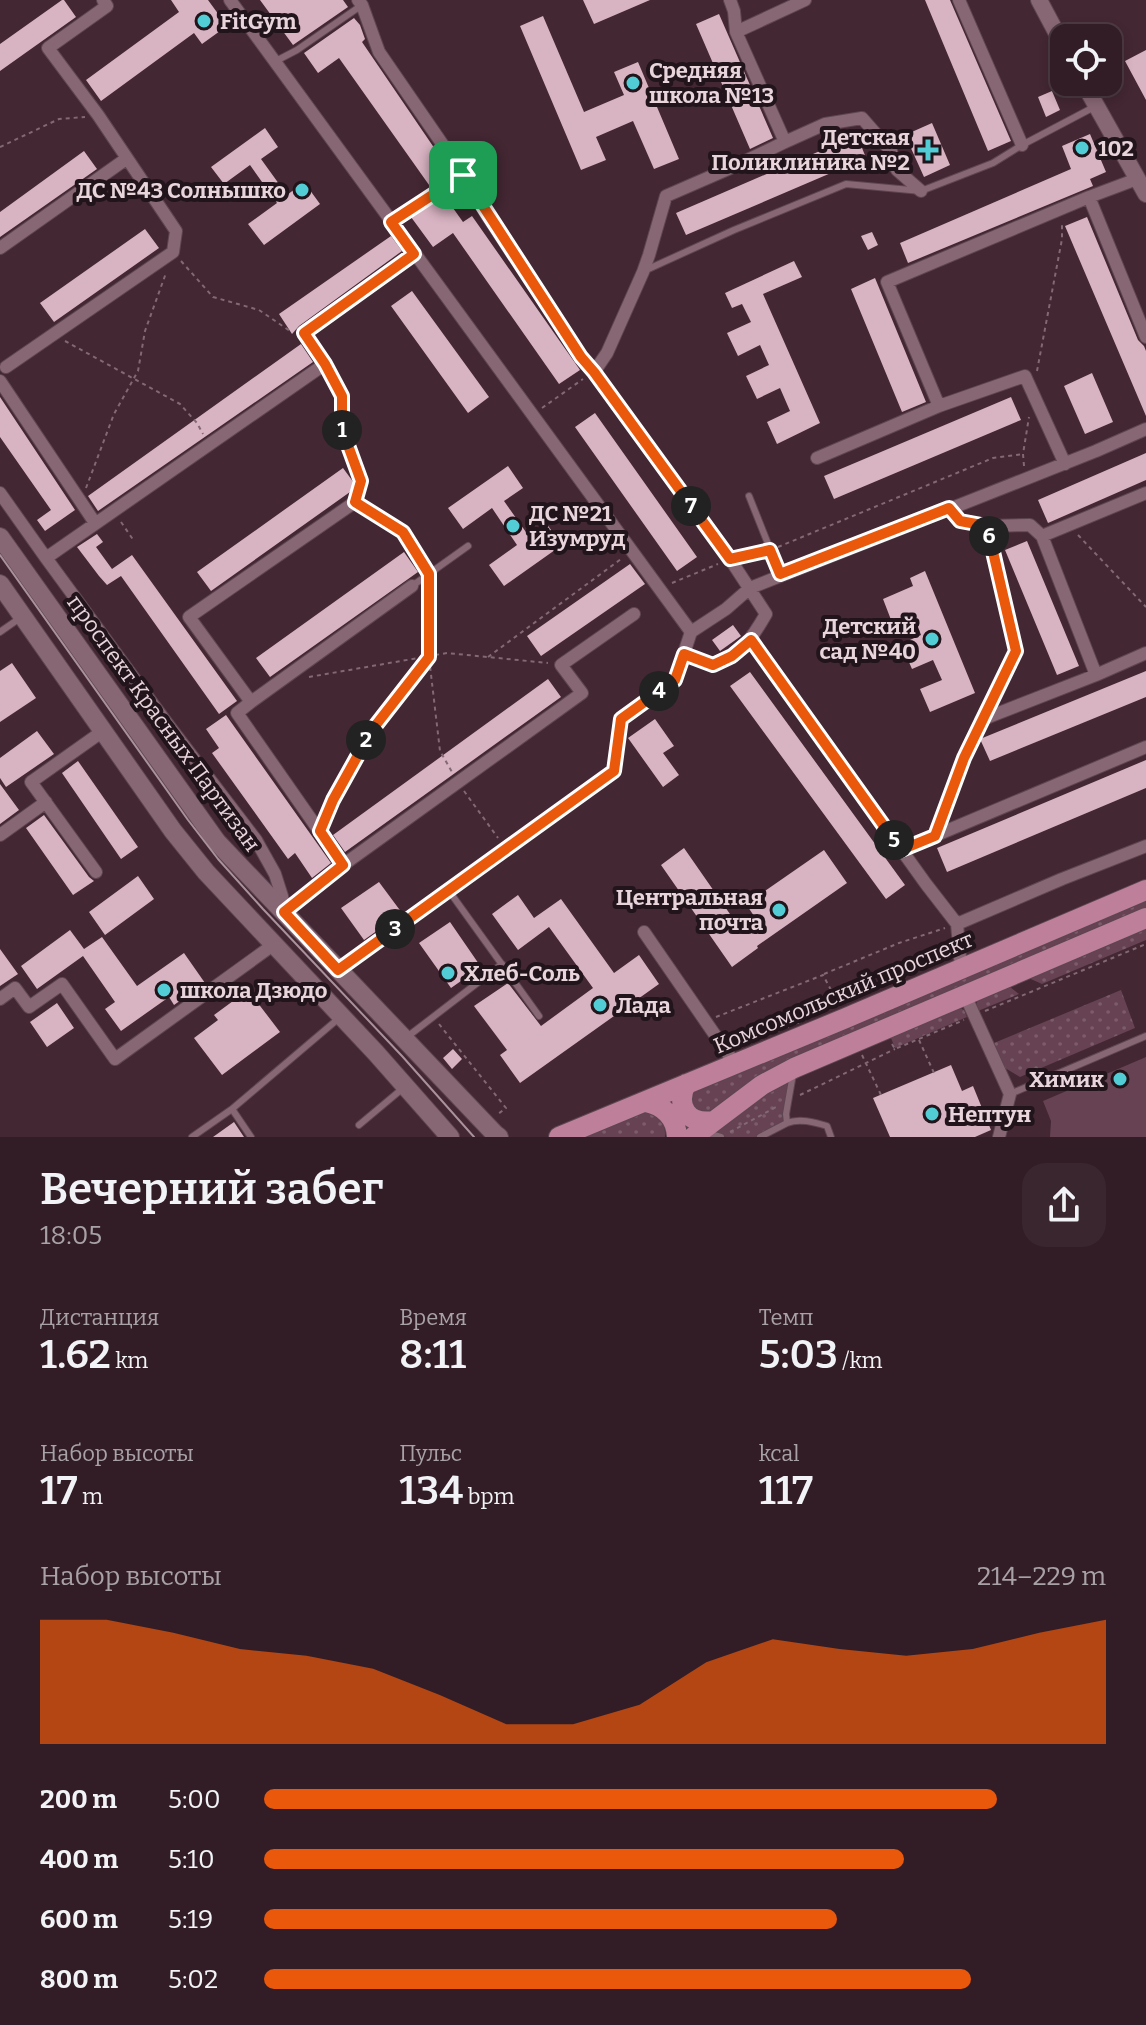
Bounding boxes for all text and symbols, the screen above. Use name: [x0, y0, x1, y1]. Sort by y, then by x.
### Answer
place label: FitGym: [220, 8, 296, 35]
marker: FitGym: [195, 12, 213, 30]
map controls: [1050, 24, 1122, 96]
button: locate: [1050, 24, 1122, 96]
place label: Средняя школа №13: [649, 57, 774, 109]
marker: Средняя школа №13: [624, 74, 642, 92]
place label: Детская Поликлиника №2: [711, 124, 910, 176]
place label: 102: [1098, 135, 1134, 162]
marker: Детская Поликлиника №2: [917, 139, 939, 161]
marker: 102: [1073, 139, 1091, 157]
pin: [429, 141, 497, 209]
icon: arrive: [441, 153, 485, 197]
place label: ДС №43 Солнышко: [76, 177, 286, 204]
marker: ДС №43 Солнышко: [293, 181, 311, 199]
pin: 1: [322, 410, 362, 450]
text: 1: [337, 416, 347, 443]
pin: 7: [671, 486, 711, 526]
text: 7: [685, 492, 697, 519]
place label: ДС №21 Изумруд: [529, 500, 625, 552]
pin: 6: [969, 516, 1009, 556]
marker: ДС №21 Изумруд: [504, 517, 522, 535]
text: 6: [982, 522, 996, 549]
street label: проспект Красных Партизан: [61, 590, 266, 857]
place label: Детский сад №40: [820, 613, 916, 665]
marker: Детский сад №40: [923, 630, 941, 648]
pin: 4: [639, 671, 679, 711]
text: 4: [652, 677, 666, 704]
pin: 2: [346, 720, 386, 760]
text: 2: [360, 726, 372, 753]
pin: 5: [874, 820, 914, 860]
text: 5: [888, 826, 900, 853]
place label: Центральная почта: [616, 884, 764, 936]
marker: Центральная почта: [770, 901, 788, 919]
pin: 3: [375, 909, 415, 949]
text: 3: [389, 915, 401, 942]
street label: Комсомольский проспект: [709, 926, 977, 1059]
place label: Хлеб-Соль: [464, 960, 580, 987]
marker: Хлеб-Соль: [439, 964, 457, 982]
place label: школа Дзюдо: [180, 977, 328, 1004]
marker: школа Дзюдо: [155, 981, 173, 999]
place label: Лада: [616, 992, 672, 1019]
marker: Лада: [591, 996, 609, 1014]
place label: Химик: [1029, 1066, 1105, 1093]
marker: Химик: [1111, 1070, 1129, 1088]
place label: Нептун: [948, 1101, 1031, 1128]
marker: Нептун: [923, 1105, 941, 1123]
text: Вечерний забег: [40, 1163, 383, 1216]
button: share: [1022, 1163, 1106, 1247]
text: 18:05: [40, 1220, 102, 1251]
text: Дистанция: [40, 1304, 159, 1331]
text: Время: [399, 1304, 467, 1331]
text: Темп: [759, 1304, 814, 1331]
text: 1.62: [40, 1331, 111, 1379]
text: 8:11: [399, 1331, 466, 1379]
text: 5:03: [759, 1331, 838, 1379]
text: km: [111, 1347, 148, 1374]
text: /km: [838, 1347, 883, 1374]
text: Набор высоты: [40, 1440, 194, 1467]
text: Пульс: [399, 1440, 462, 1467]
text: kcal: [759, 1440, 800, 1467]
text: 17: [40, 1467, 78, 1515]
text: 134: [399, 1467, 463, 1515]
text: 117: [759, 1467, 813, 1515]
text: m: [78, 1483, 103, 1510]
text: bpm: [463, 1483, 515, 1510]
text: Набор высоты: [40, 1561, 222, 1592]
text: 214–229 m: [977, 1561, 1106, 1592]
text: 200 m: [40, 1784, 117, 1815]
text: 5:00: [168, 1784, 221, 1815]
text: 400 m: [40, 1844, 118, 1875]
text: 5:10: [168, 1844, 215, 1875]
text: 600 m: [40, 1904, 118, 1935]
text: 5:19: [168, 1904, 213, 1935]
text: 800 m: [40, 1964, 118, 1995]
text: 5:02: [168, 1964, 218, 1995]

